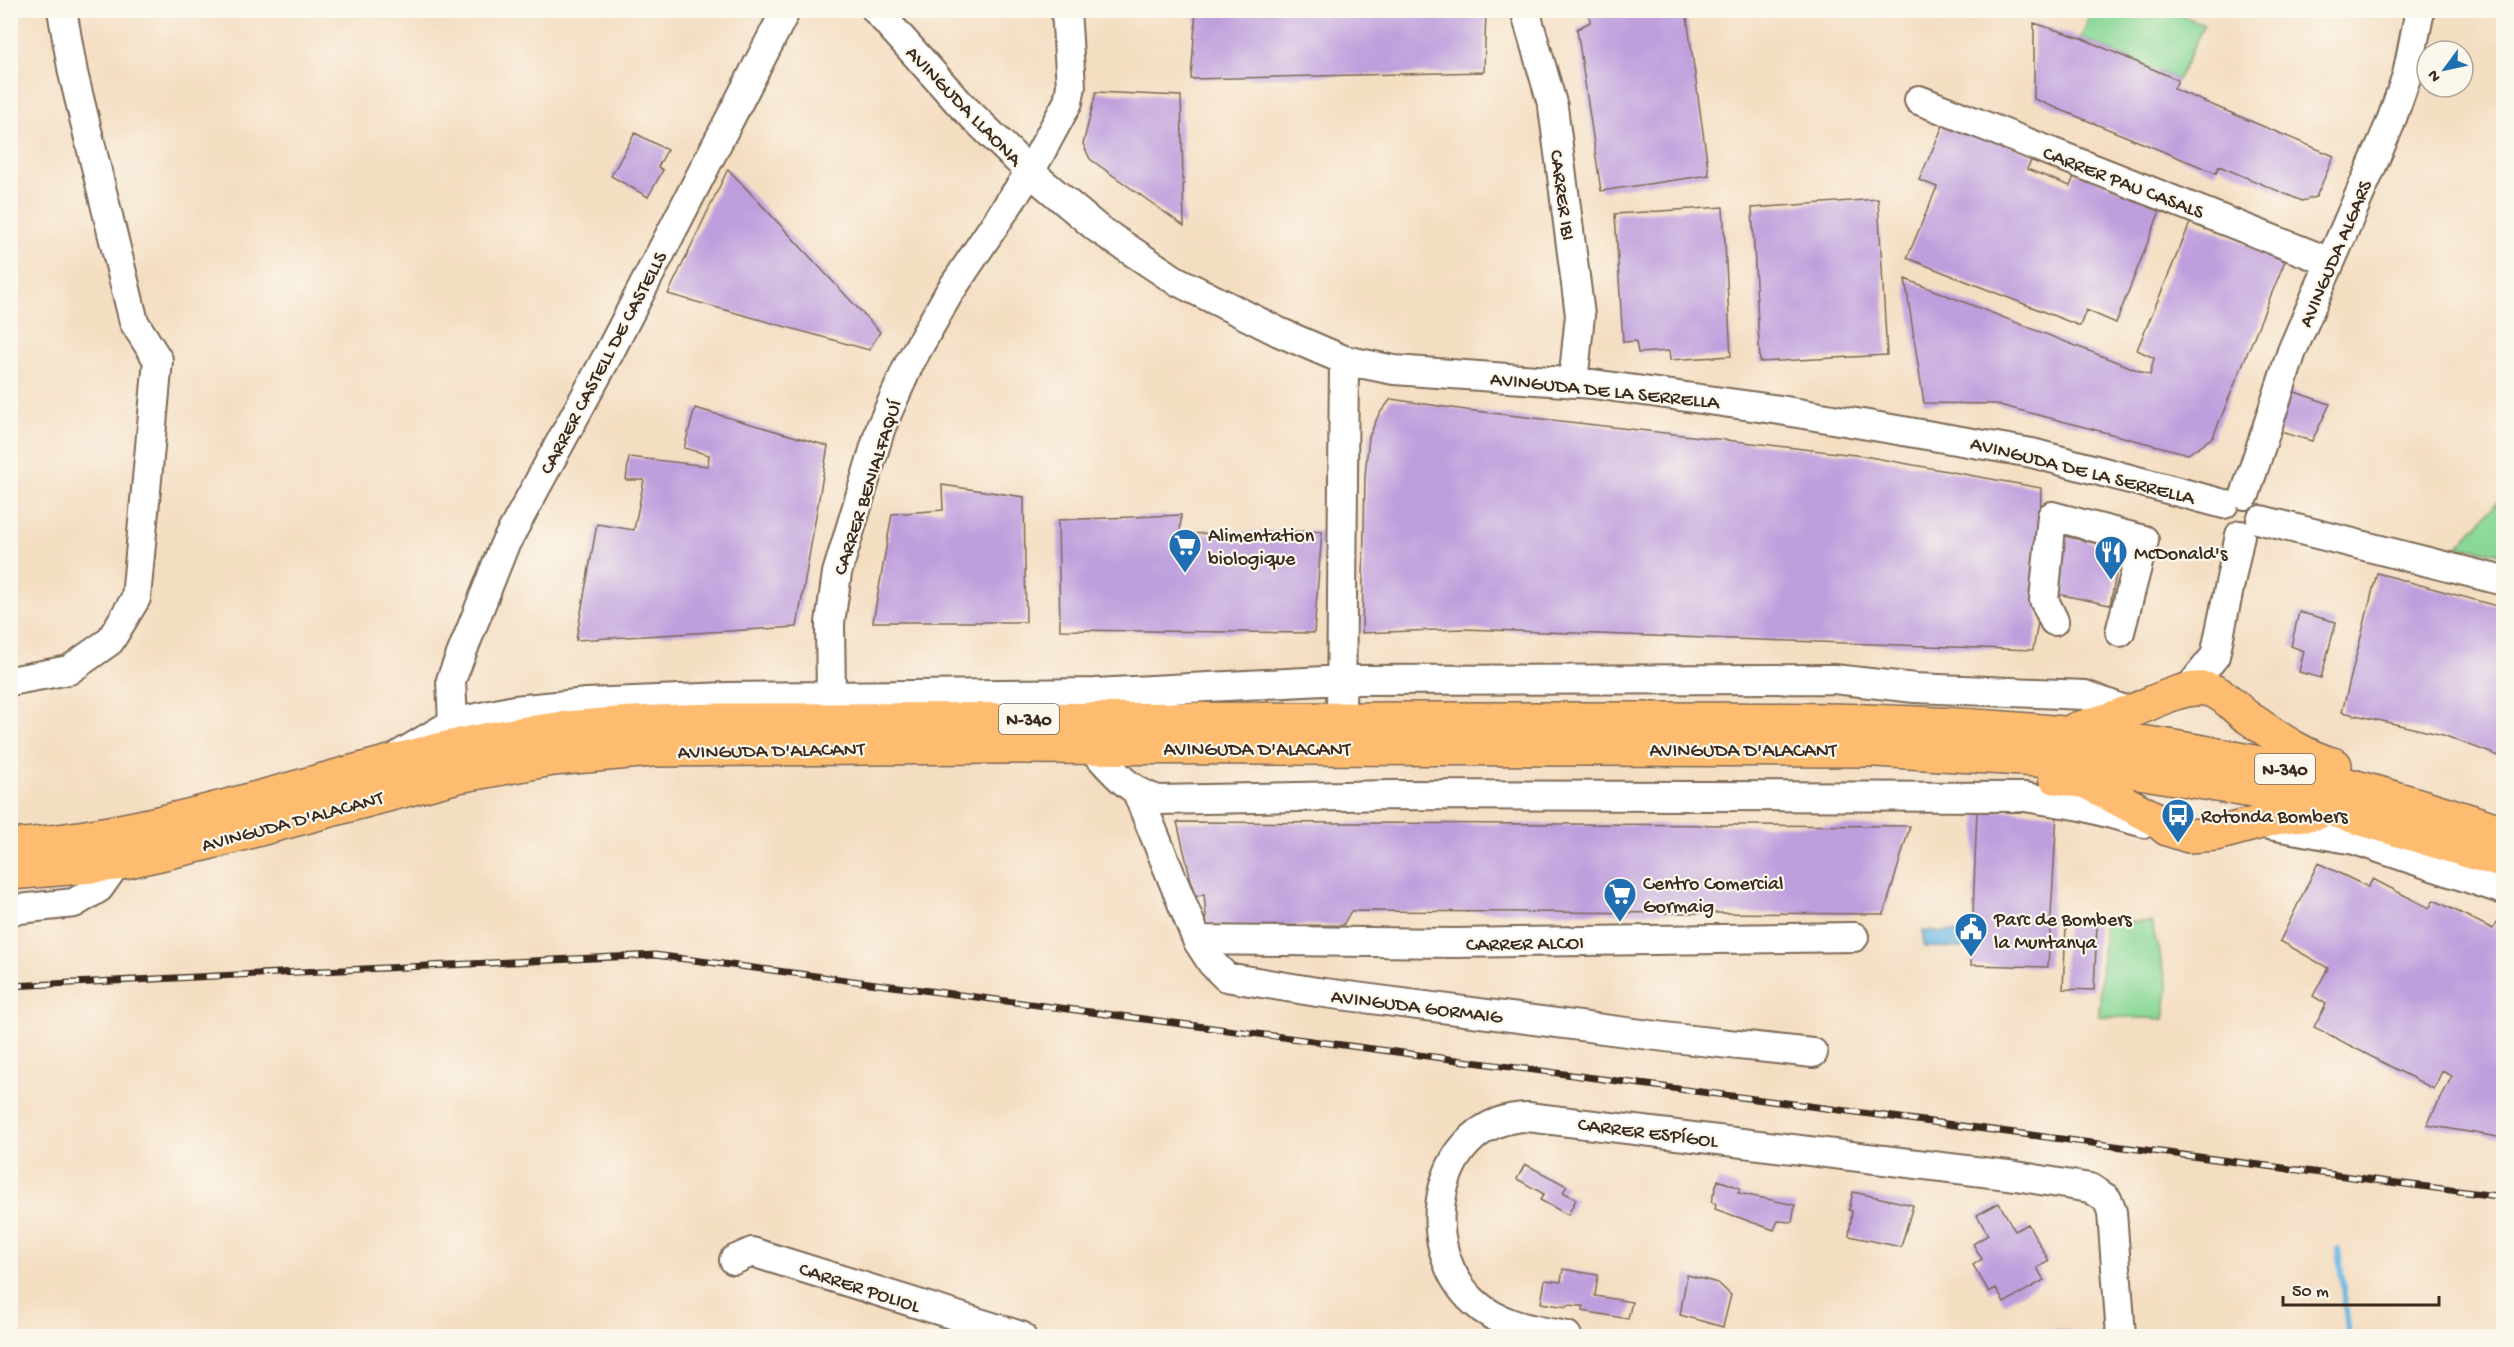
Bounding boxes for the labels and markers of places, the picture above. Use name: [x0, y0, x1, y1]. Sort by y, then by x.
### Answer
place label: Alimentation biologique: [1208, 526, 1315, 572]
supermarket icon: Alimentation biologique: [1167, 527, 1203, 574]
restaurant icon: McDonald's: [2093, 534, 2129, 581]
place label: McDonald's: [2134, 544, 2228, 567]
bus stop icon: Rotonda Bombers: [2160, 797, 2196, 844]
place label: Rotonda Bombers: [2201, 807, 2348, 830]
place label: Centro Comercial Gormaig: [1643, 874, 1784, 920]
supermarket icon: Centro Comercial Gormaig: [1602, 876, 1638, 923]
place label: Parc de Bombers la Muntanya: [1993, 910, 2132, 956]
public building icon: Parc de Bombers la Muntanya: [1953, 911, 1989, 958]

